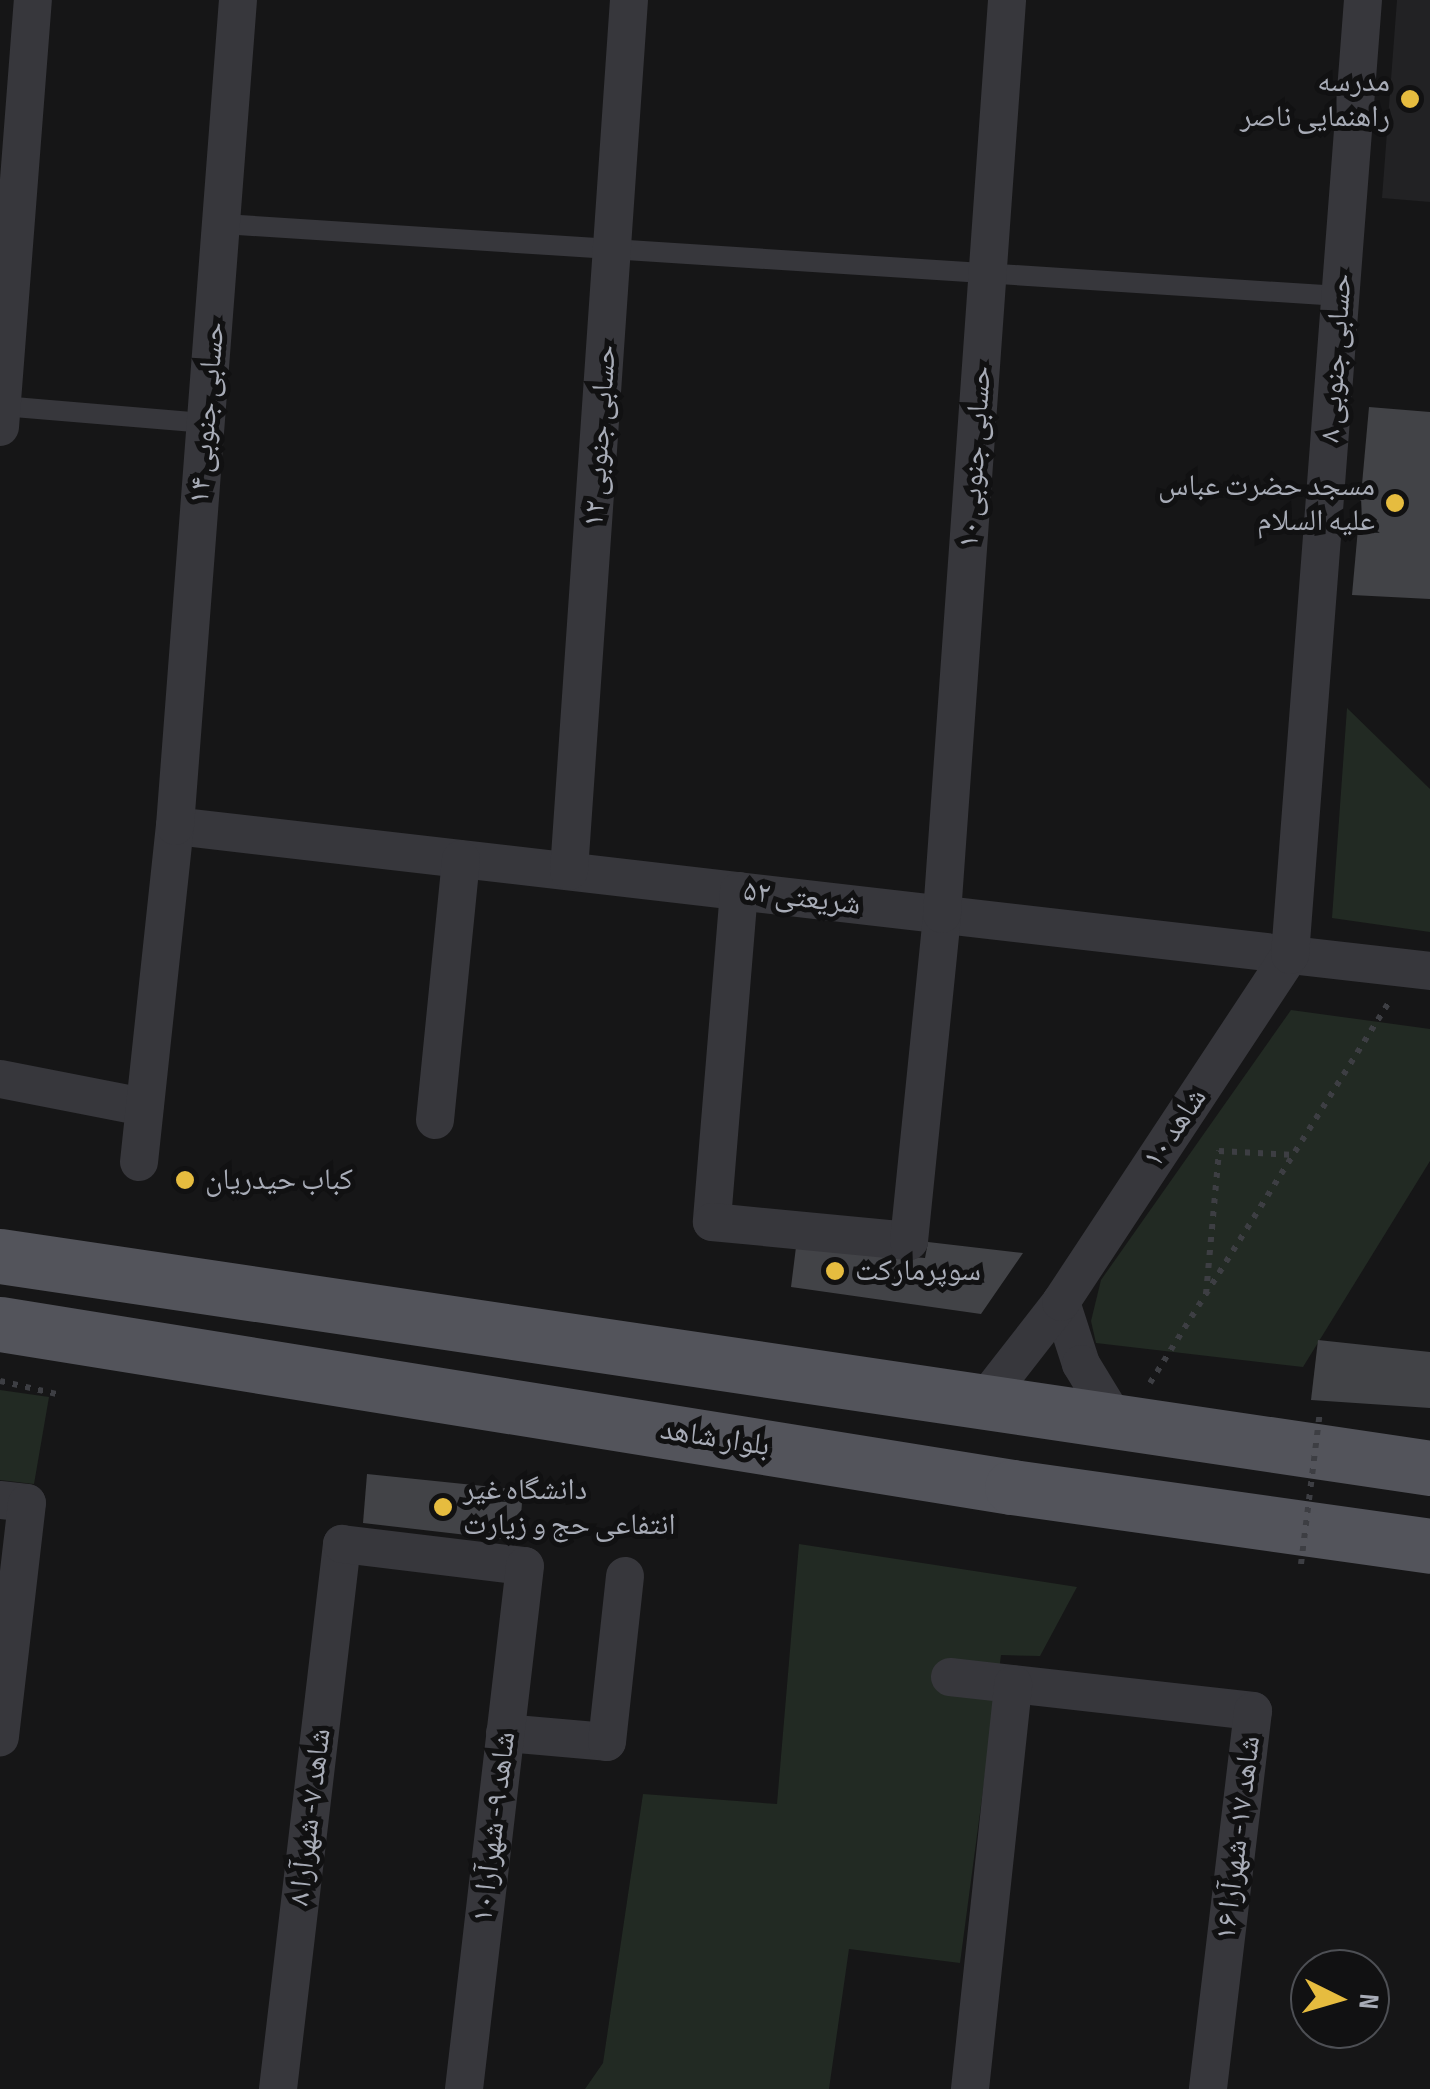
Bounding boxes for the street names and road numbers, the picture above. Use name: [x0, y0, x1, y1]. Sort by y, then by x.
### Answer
street label: حسابی جنوبی ۸: [1312, 272, 1360, 444]
street label: حسابی جنوبی ۱۴: [181, 320, 233, 506]
street label: حسابی جنوبی ۱۲: [576, 344, 624, 528]
street label: حسابی جنوبی ۱۰: [951, 365, 999, 549]
street label: شریعتی ۵۲: [741, 873, 863, 923]
street label: شاهد ۱۰: [1135, 1081, 1215, 1175]
street label: بلوار شاهد: [658, 1412, 772, 1464]
street label: شاهد ۷- شهرآرا ۸: [281, 1726, 339, 1908]
street label: شاهد ۹- شهرآرا ۱۰: [464, 1730, 524, 1924]
street label: شاهد ۱۷- شهرآرا ۱۶: [1208, 1734, 1268, 1942]

